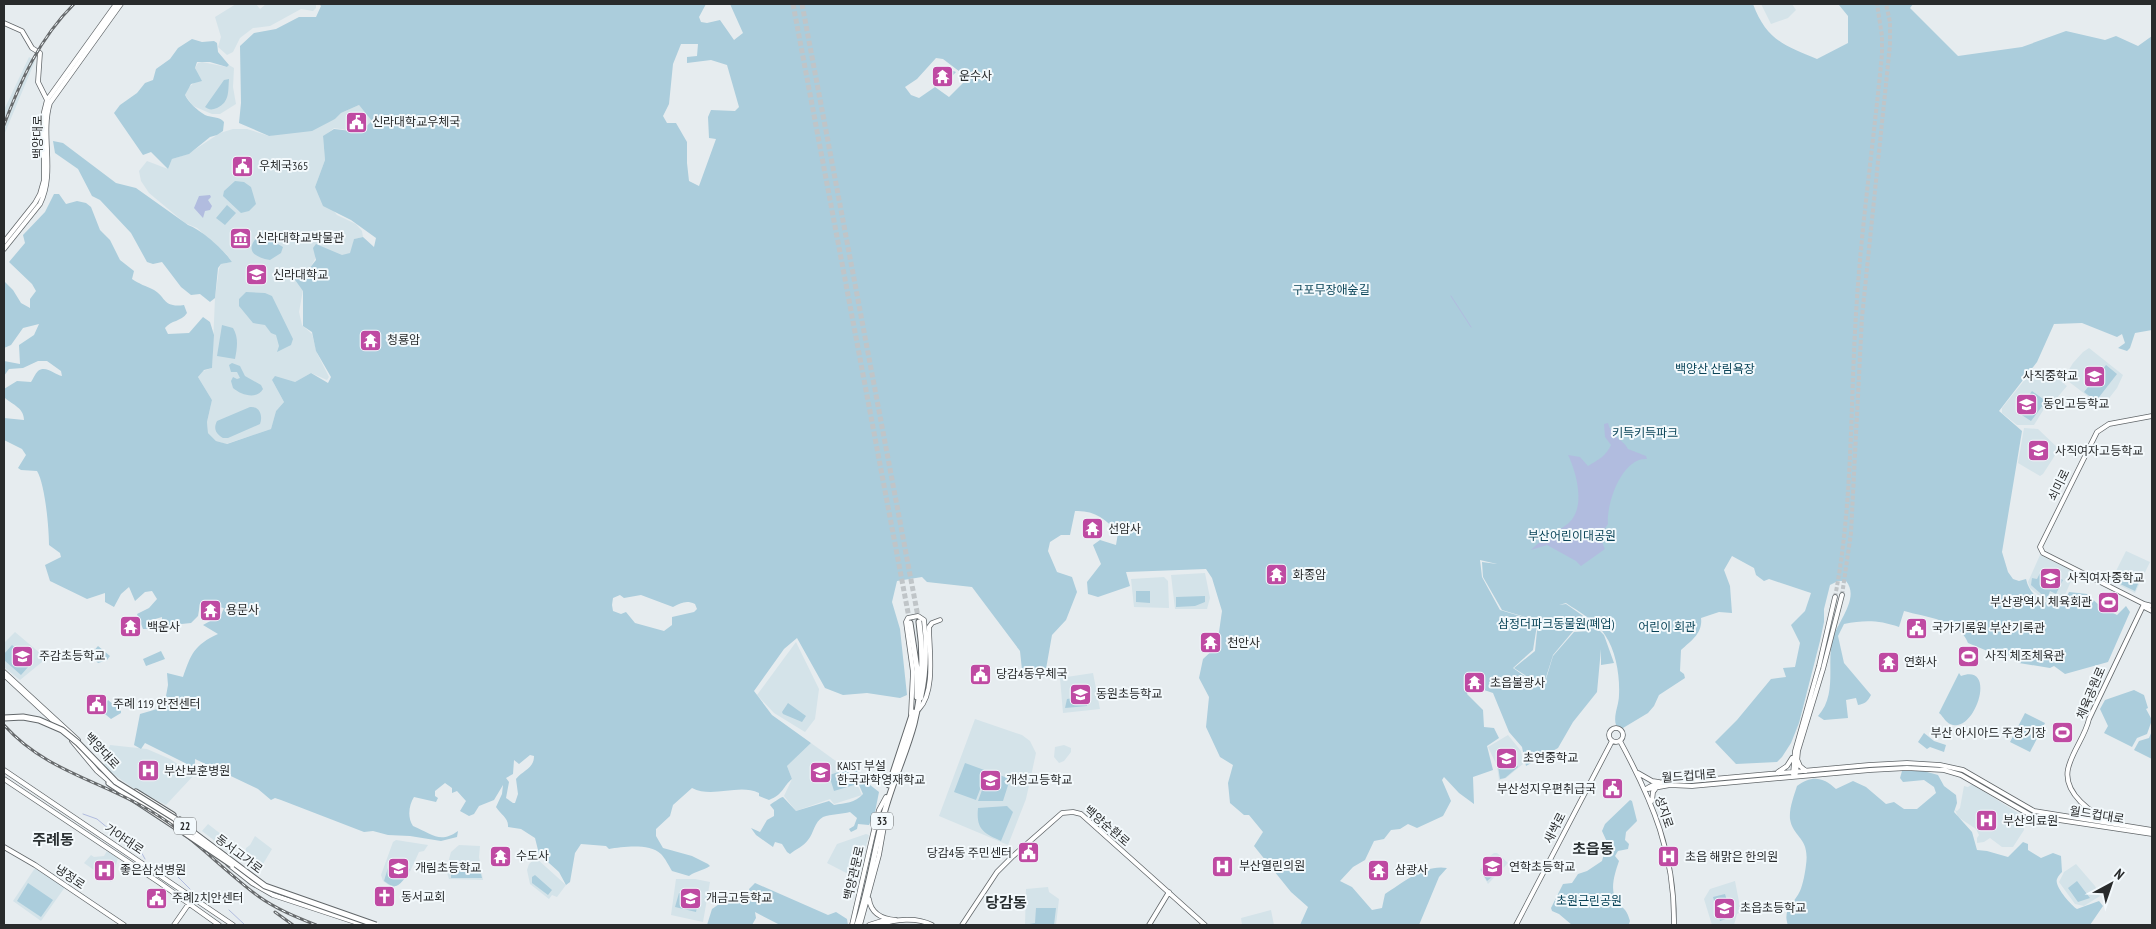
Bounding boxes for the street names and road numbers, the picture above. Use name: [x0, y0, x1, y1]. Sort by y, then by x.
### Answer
street label: 백양대로: [30, 115, 45, 159]
street label: 쇠미로: [2045, 467, 2073, 503]
street label: 체육공원로: [2073, 664, 2108, 721]
street label: 백양대로: [82, 729, 123, 772]
street label: 월드컵대로: [1661, 766, 1717, 785]
street label: 성지로: [1652, 794, 1677, 830]
street label: 백양순환로: [1081, 802, 1133, 849]
street label: 월드컵대로: [2069, 803, 2126, 826]
street label: 새싹로: [1540, 810, 1569, 846]
road number: 33: [871, 812, 893, 829]
road number: 22: [174, 818, 196, 834]
street label: 가야대로: [102, 820, 147, 857]
street label: 동서고가로: [213, 831, 266, 876]
street label: 백양관문로: [840, 844, 867, 901]
street label: 냉정로: [52, 861, 88, 892]

